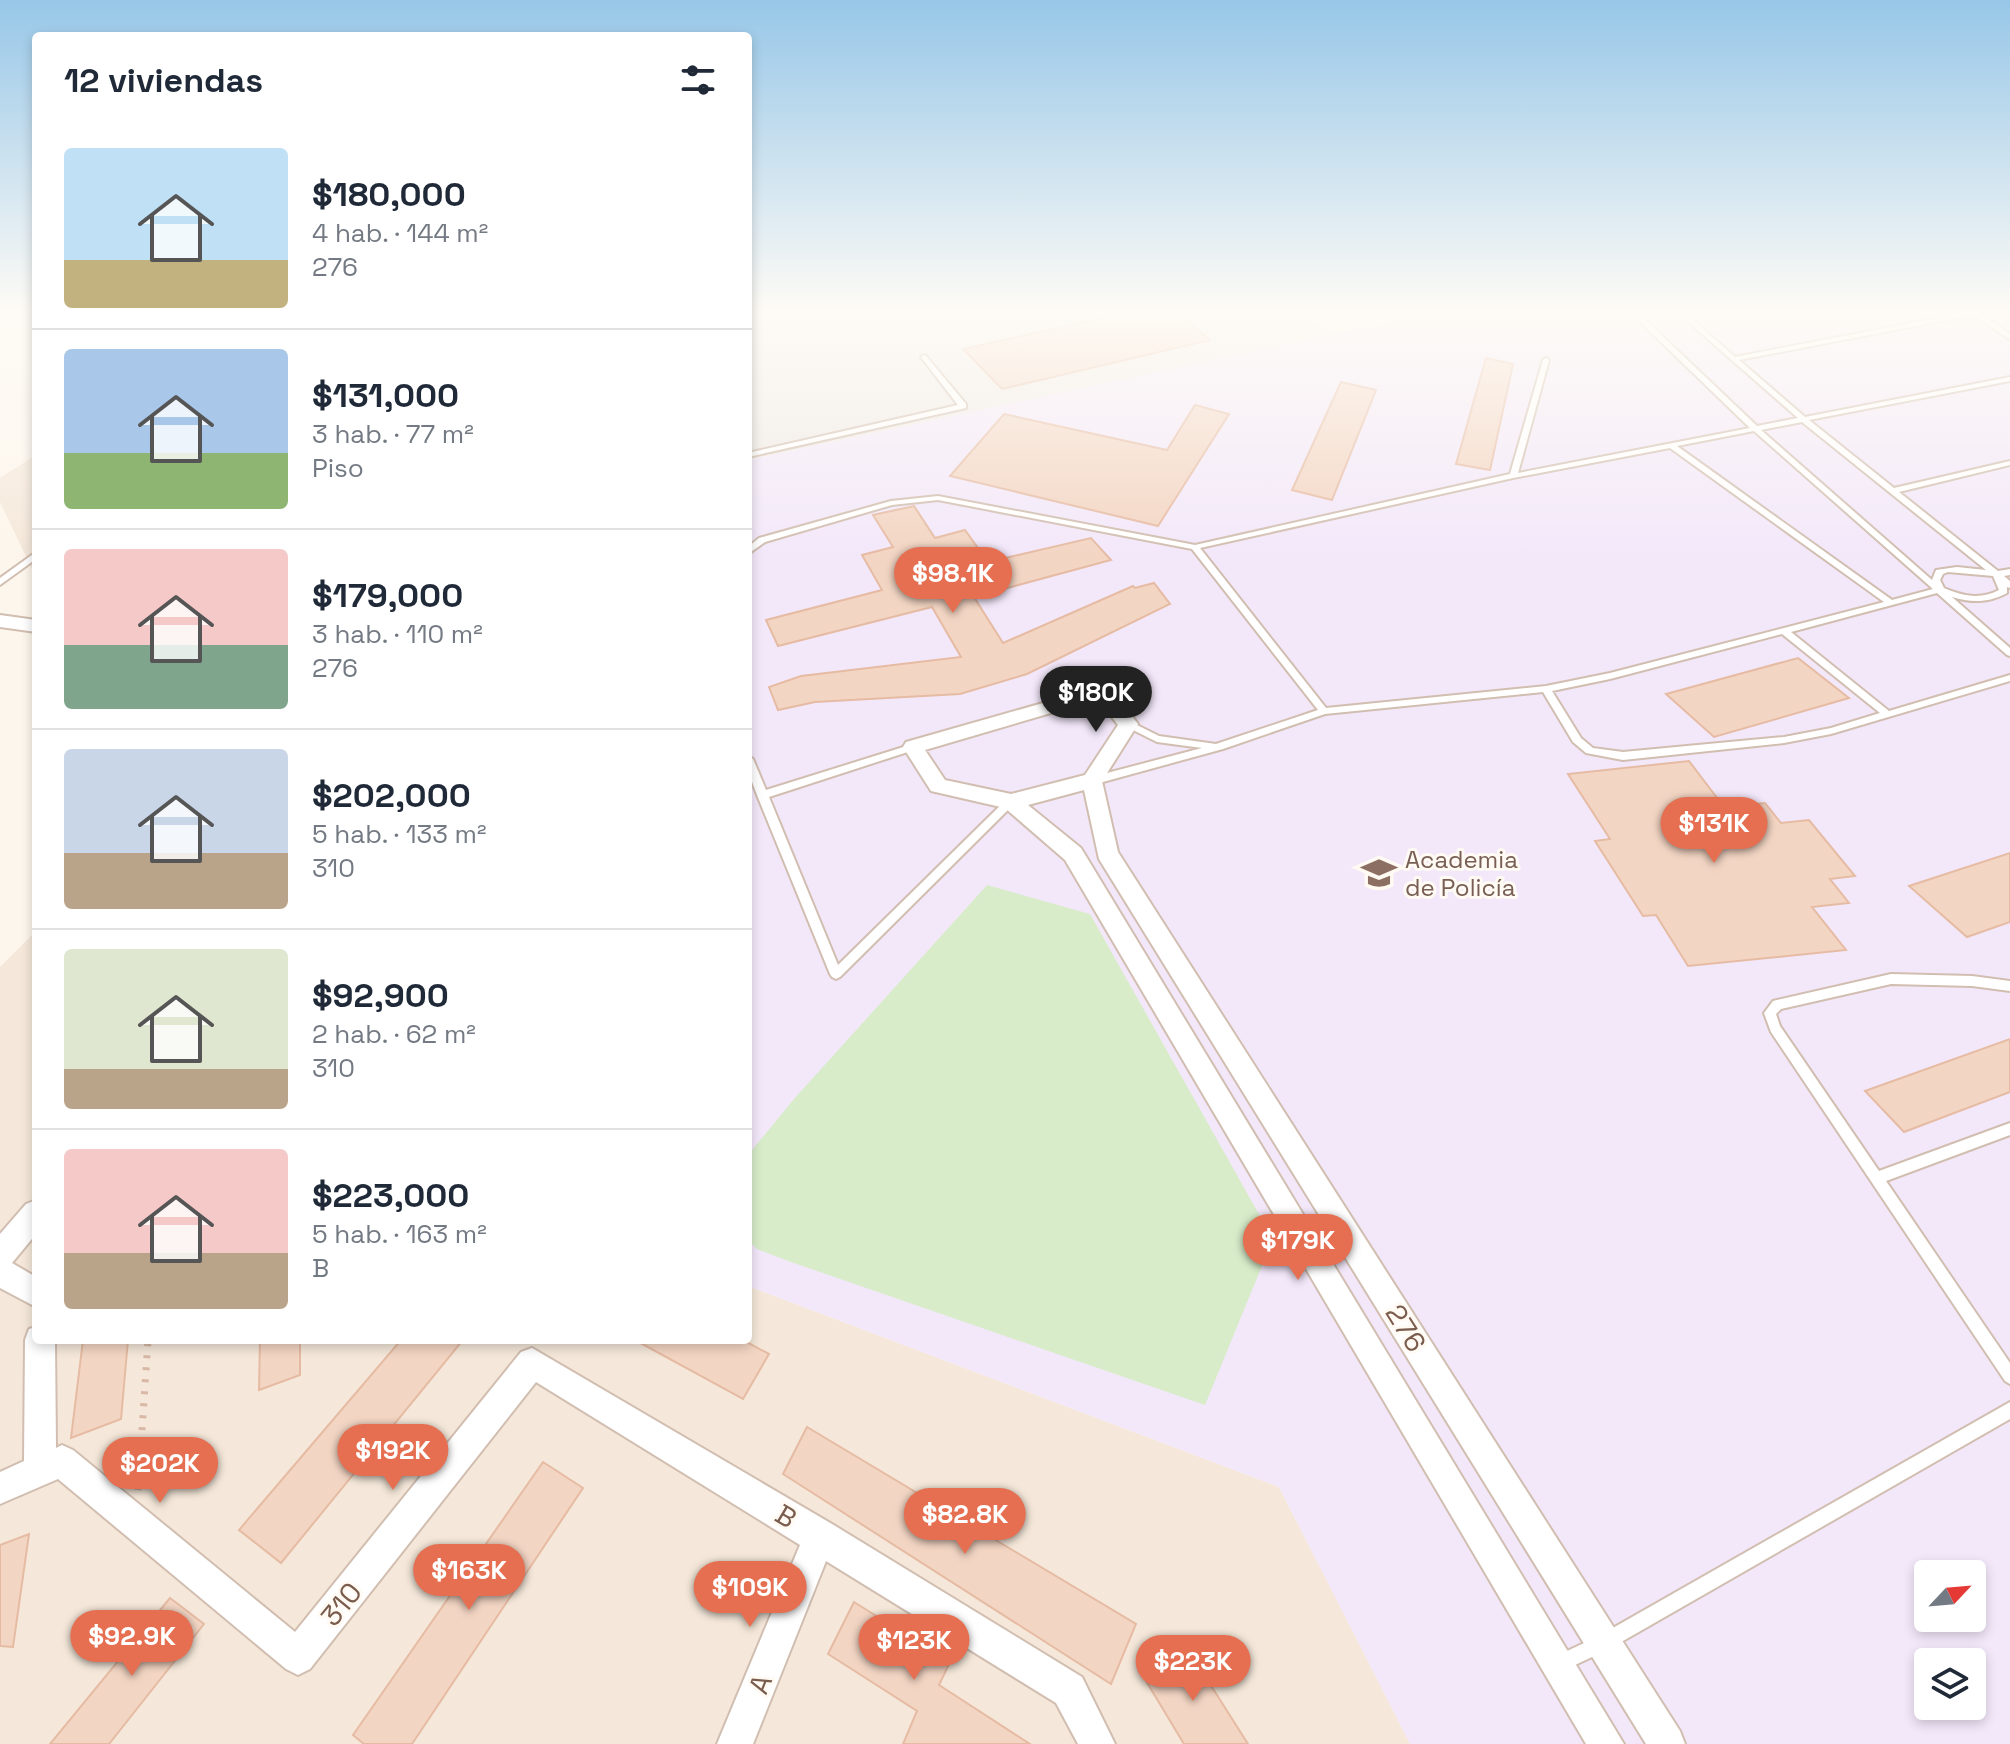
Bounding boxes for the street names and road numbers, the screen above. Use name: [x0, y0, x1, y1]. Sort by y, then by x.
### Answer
street label: 276: [1378, 1298, 1434, 1358]
street label: B: [769, 1496, 803, 1536]
street label: 310: [312, 1575, 370, 1633]
street label: A: [740, 1669, 780, 1699]

